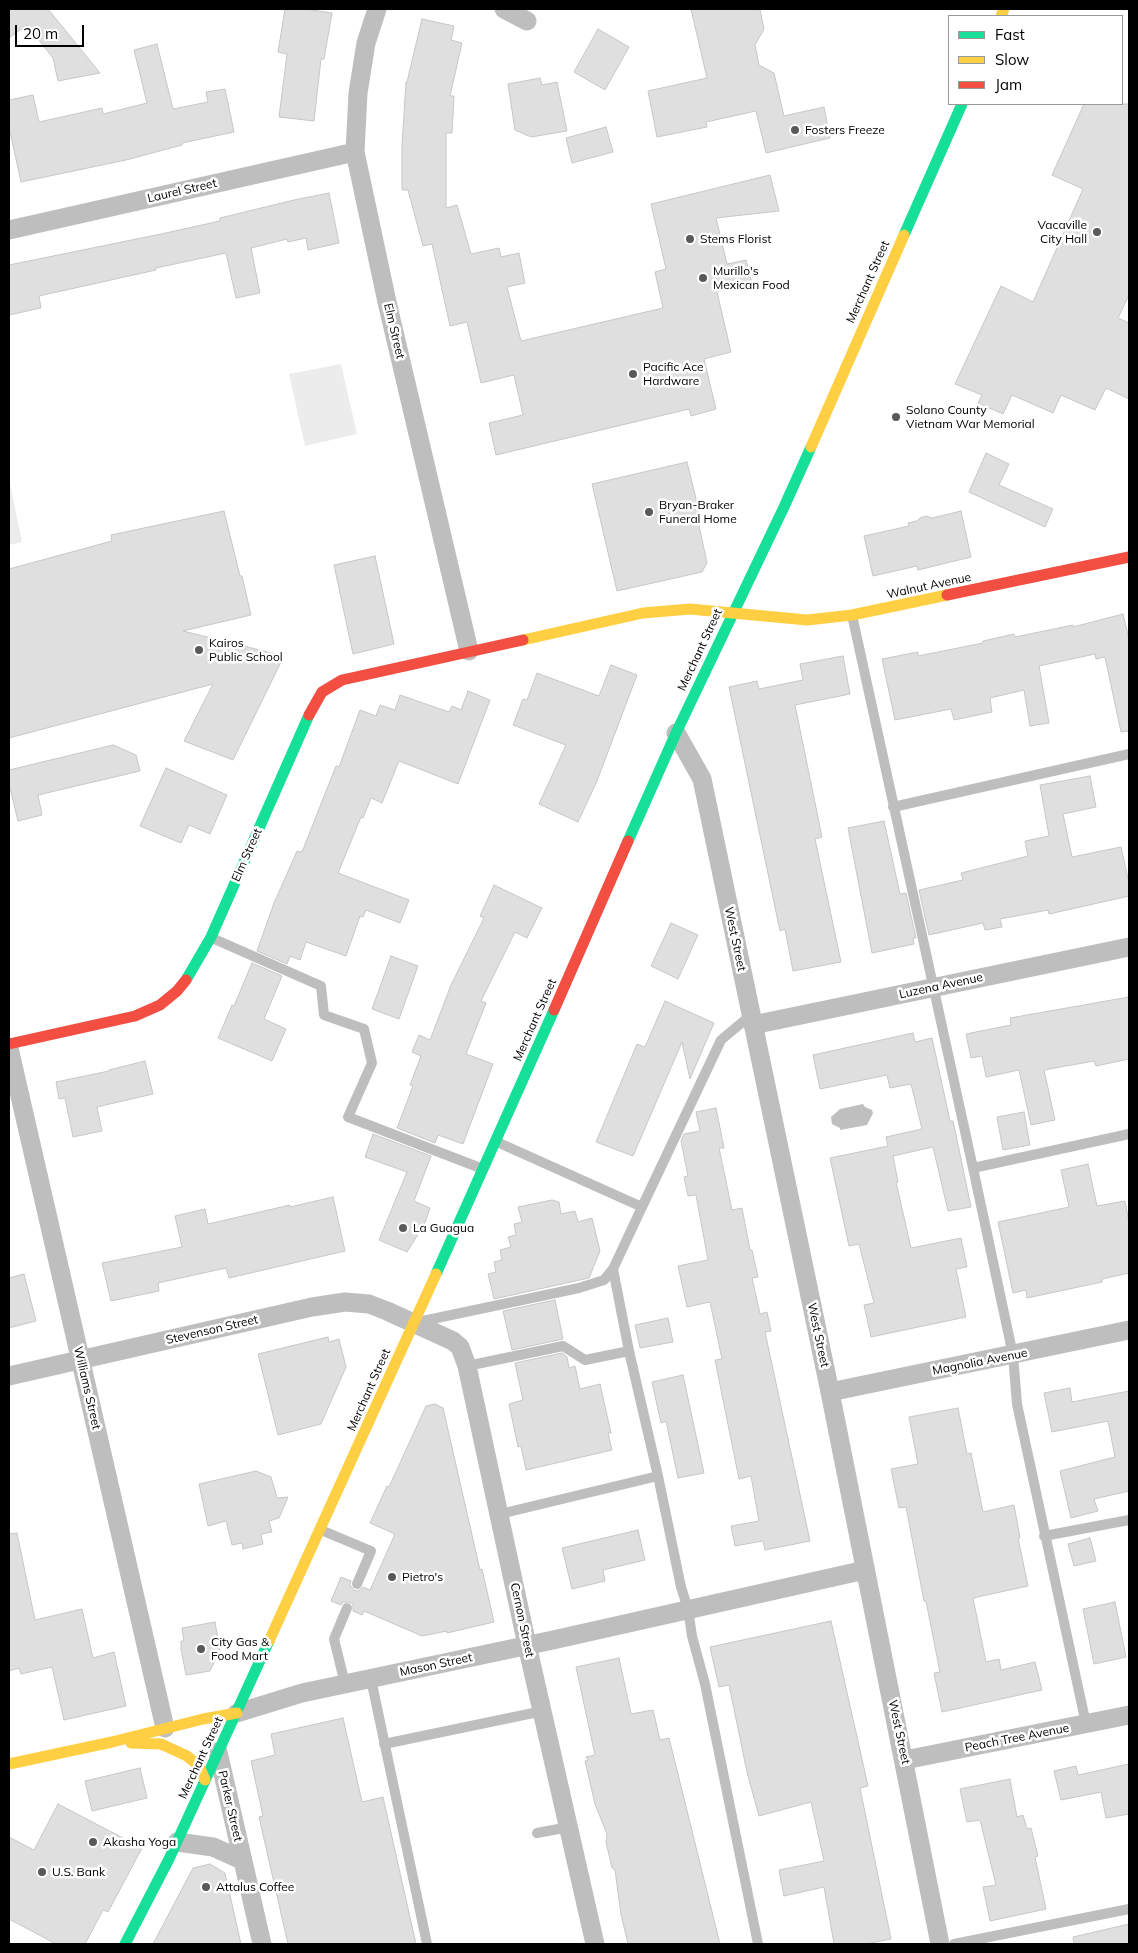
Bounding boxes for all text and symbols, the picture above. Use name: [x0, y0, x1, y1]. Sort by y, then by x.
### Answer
scale bar: [18, 15, 86, 47]
legend: [948, 15, 1123, 105]
text: 20 m: [23, 24, 58, 43]
text: Fast: [995, 25, 1025, 44]
text: Slow: [995, 50, 1029, 69]
text: Jam: [995, 75, 1022, 94]
place label: Fosters Freeze: [805, 123, 885, 137]
marker: Fosters Freeze: [789, 124, 801, 136]
street label: Laurel Street: [146, 176, 218, 206]
place label: Vacaville City Hall: [1038, 218, 1087, 246]
marker: Vacaville City Hall: [1091, 226, 1103, 238]
place label: Stems Florist: [700, 232, 771, 246]
marker: Stems Florist: [684, 233, 696, 245]
street label: Merchant Street: [843, 238, 893, 326]
place label: Murillo's Mexican Food: [713, 264, 790, 292]
marker: Murillo's Mexican Food: [697, 272, 709, 284]
street label: Elm Street: [381, 302, 407, 360]
place label: Pacific Ace Hardware: [643, 360, 704, 388]
marker: Pacific Ace Hardware: [627, 368, 639, 380]
place label: Solano County Vietnam War Memorial: [906, 403, 1035, 431]
marker: Solano County Vietnam War Memorial: [890, 411, 902, 423]
place label: Bryan-Braker Funeral Home: [659, 498, 737, 526]
marker: Bryan-Braker Funeral Home: [643, 506, 655, 518]
street label: Walnut Avenue: [886, 570, 972, 602]
street label: Merchant Street: [675, 607, 725, 693]
place label: Kairos Public School: [209, 636, 283, 664]
marker: Kairos Public School: [193, 644, 205, 656]
street label: Elm Street: [229, 826, 265, 884]
street label: West Street: [721, 905, 749, 973]
street label: Luzena Avenue: [898, 970, 984, 1002]
street label: Merchant Street: [510, 976, 560, 1064]
place label: La Guagua: [413, 1221, 474, 1235]
marker: La Guagua: [397, 1222, 409, 1234]
street label: West Street: [804, 1301, 832, 1369]
street label: Stevenson Street: [165, 1312, 259, 1348]
street label: Williams Street: [70, 1345, 104, 1431]
street label: Merchant Street: [344, 1346, 394, 1434]
street label: Magnolia Avenue: [931, 1346, 1029, 1378]
place label: Pietro's: [402, 1570, 443, 1584]
marker: Pietro's: [386, 1571, 398, 1583]
street label: Cernon Street: [507, 1581, 537, 1659]
place label: City Gas & Food Mart: [211, 1635, 269, 1663]
marker: City Gas & Food Mart: [195, 1643, 207, 1655]
street label: Mason Street: [398, 1650, 474, 1680]
street label: West Street: [885, 1698, 913, 1766]
street label: Merchant Street: [176, 1715, 226, 1801]
street label: Peach Tree Avenue: [964, 1721, 1070, 1755]
street label: Parker Street: [215, 1769, 245, 1843]
place label: Akasha Yoga: [103, 1835, 176, 1849]
marker: Akasha Yoga: [87, 1836, 99, 1848]
place label: U.S. Bank: [52, 1865, 105, 1879]
marker: U.S. Bank: [36, 1866, 48, 1878]
place label: Attalus Coffee: [216, 1880, 294, 1894]
marker: Attalus Coffee: [200, 1881, 212, 1893]

